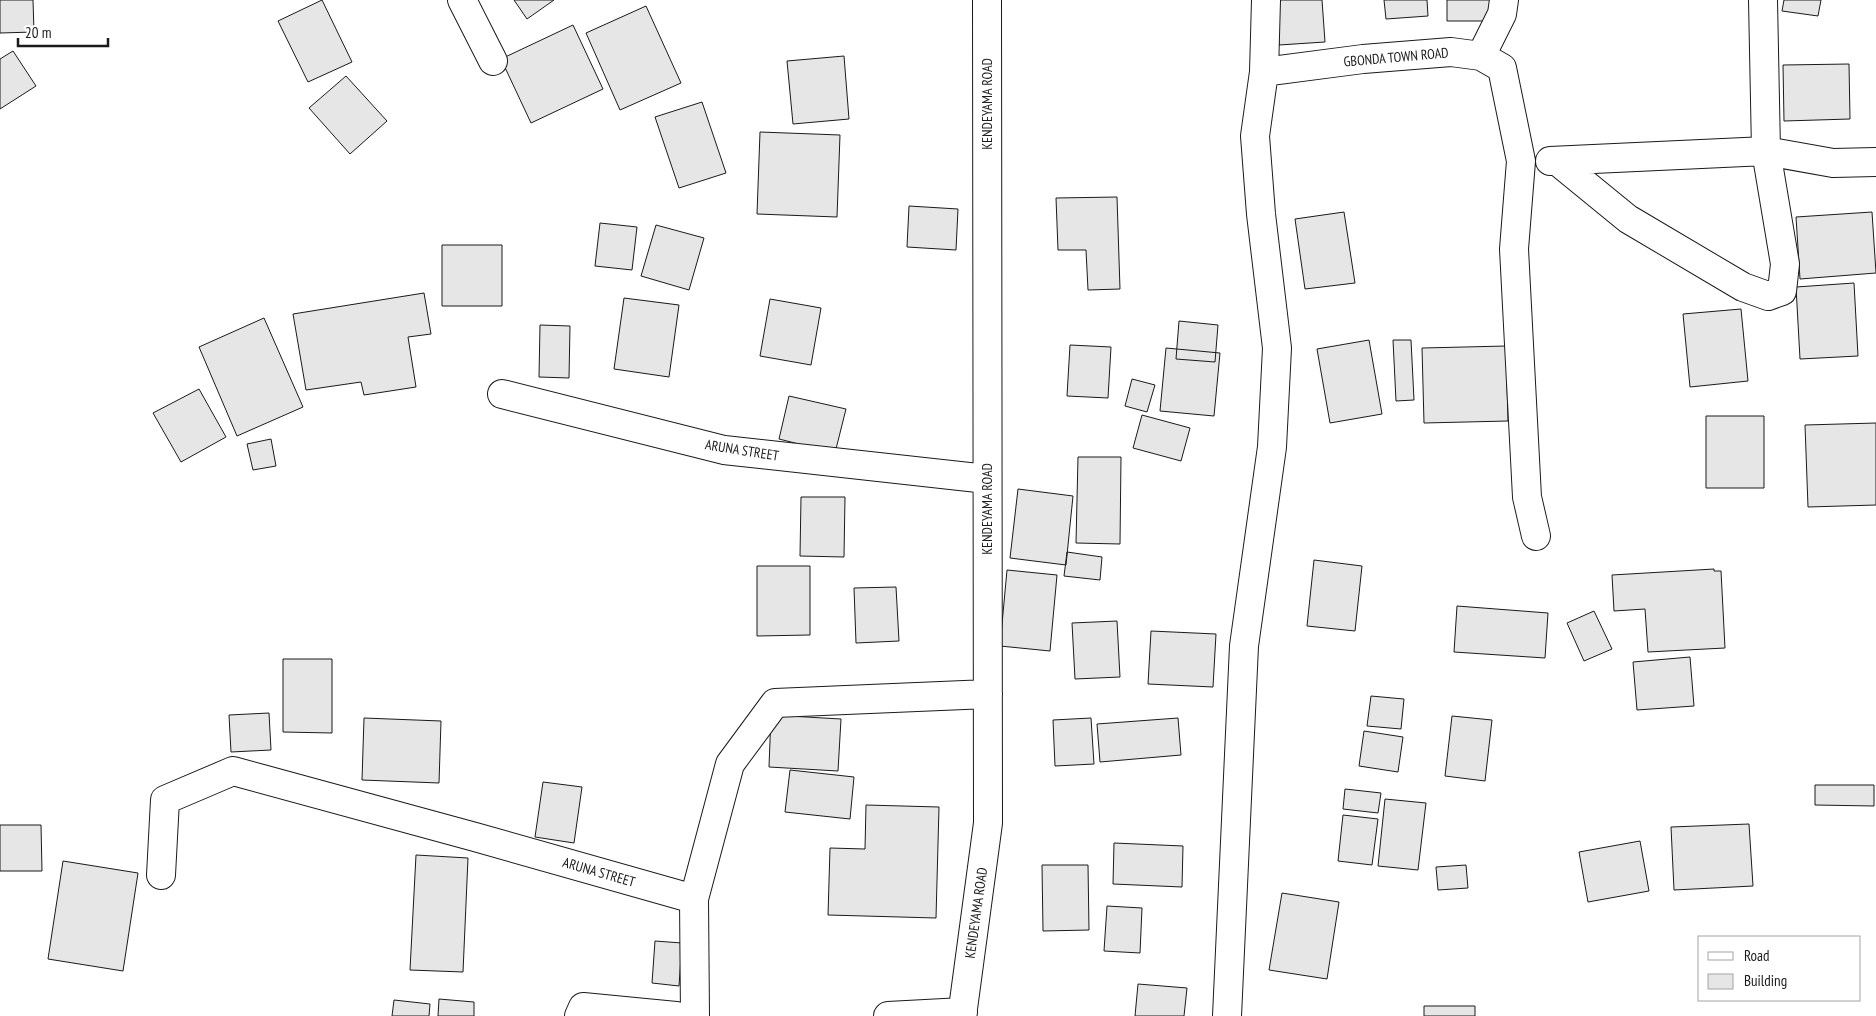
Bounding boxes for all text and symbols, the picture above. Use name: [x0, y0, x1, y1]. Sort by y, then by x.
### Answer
scale bar: [18, 15, 108, 47]
text: 20 m: [25, 23, 51, 42]
street label: GBONDA TOWN ROAD: [1343, 43, 1449, 71]
street label: KENDEYAMA ROAD: [978, 58, 996, 150]
street label: ARUNA STREET: [704, 435, 781, 465]
street label: KENDEYAMA ROAD: [978, 463, 996, 555]
street label: ARUNA STREET: [561, 853, 638, 891]
street label: KENDEYAMA ROAD: [961, 866, 991, 960]
legend: [1698, 936, 1861, 1001]
text: Road: [1744, 946, 1770, 965]
text: Building: [1744, 971, 1787, 990]

